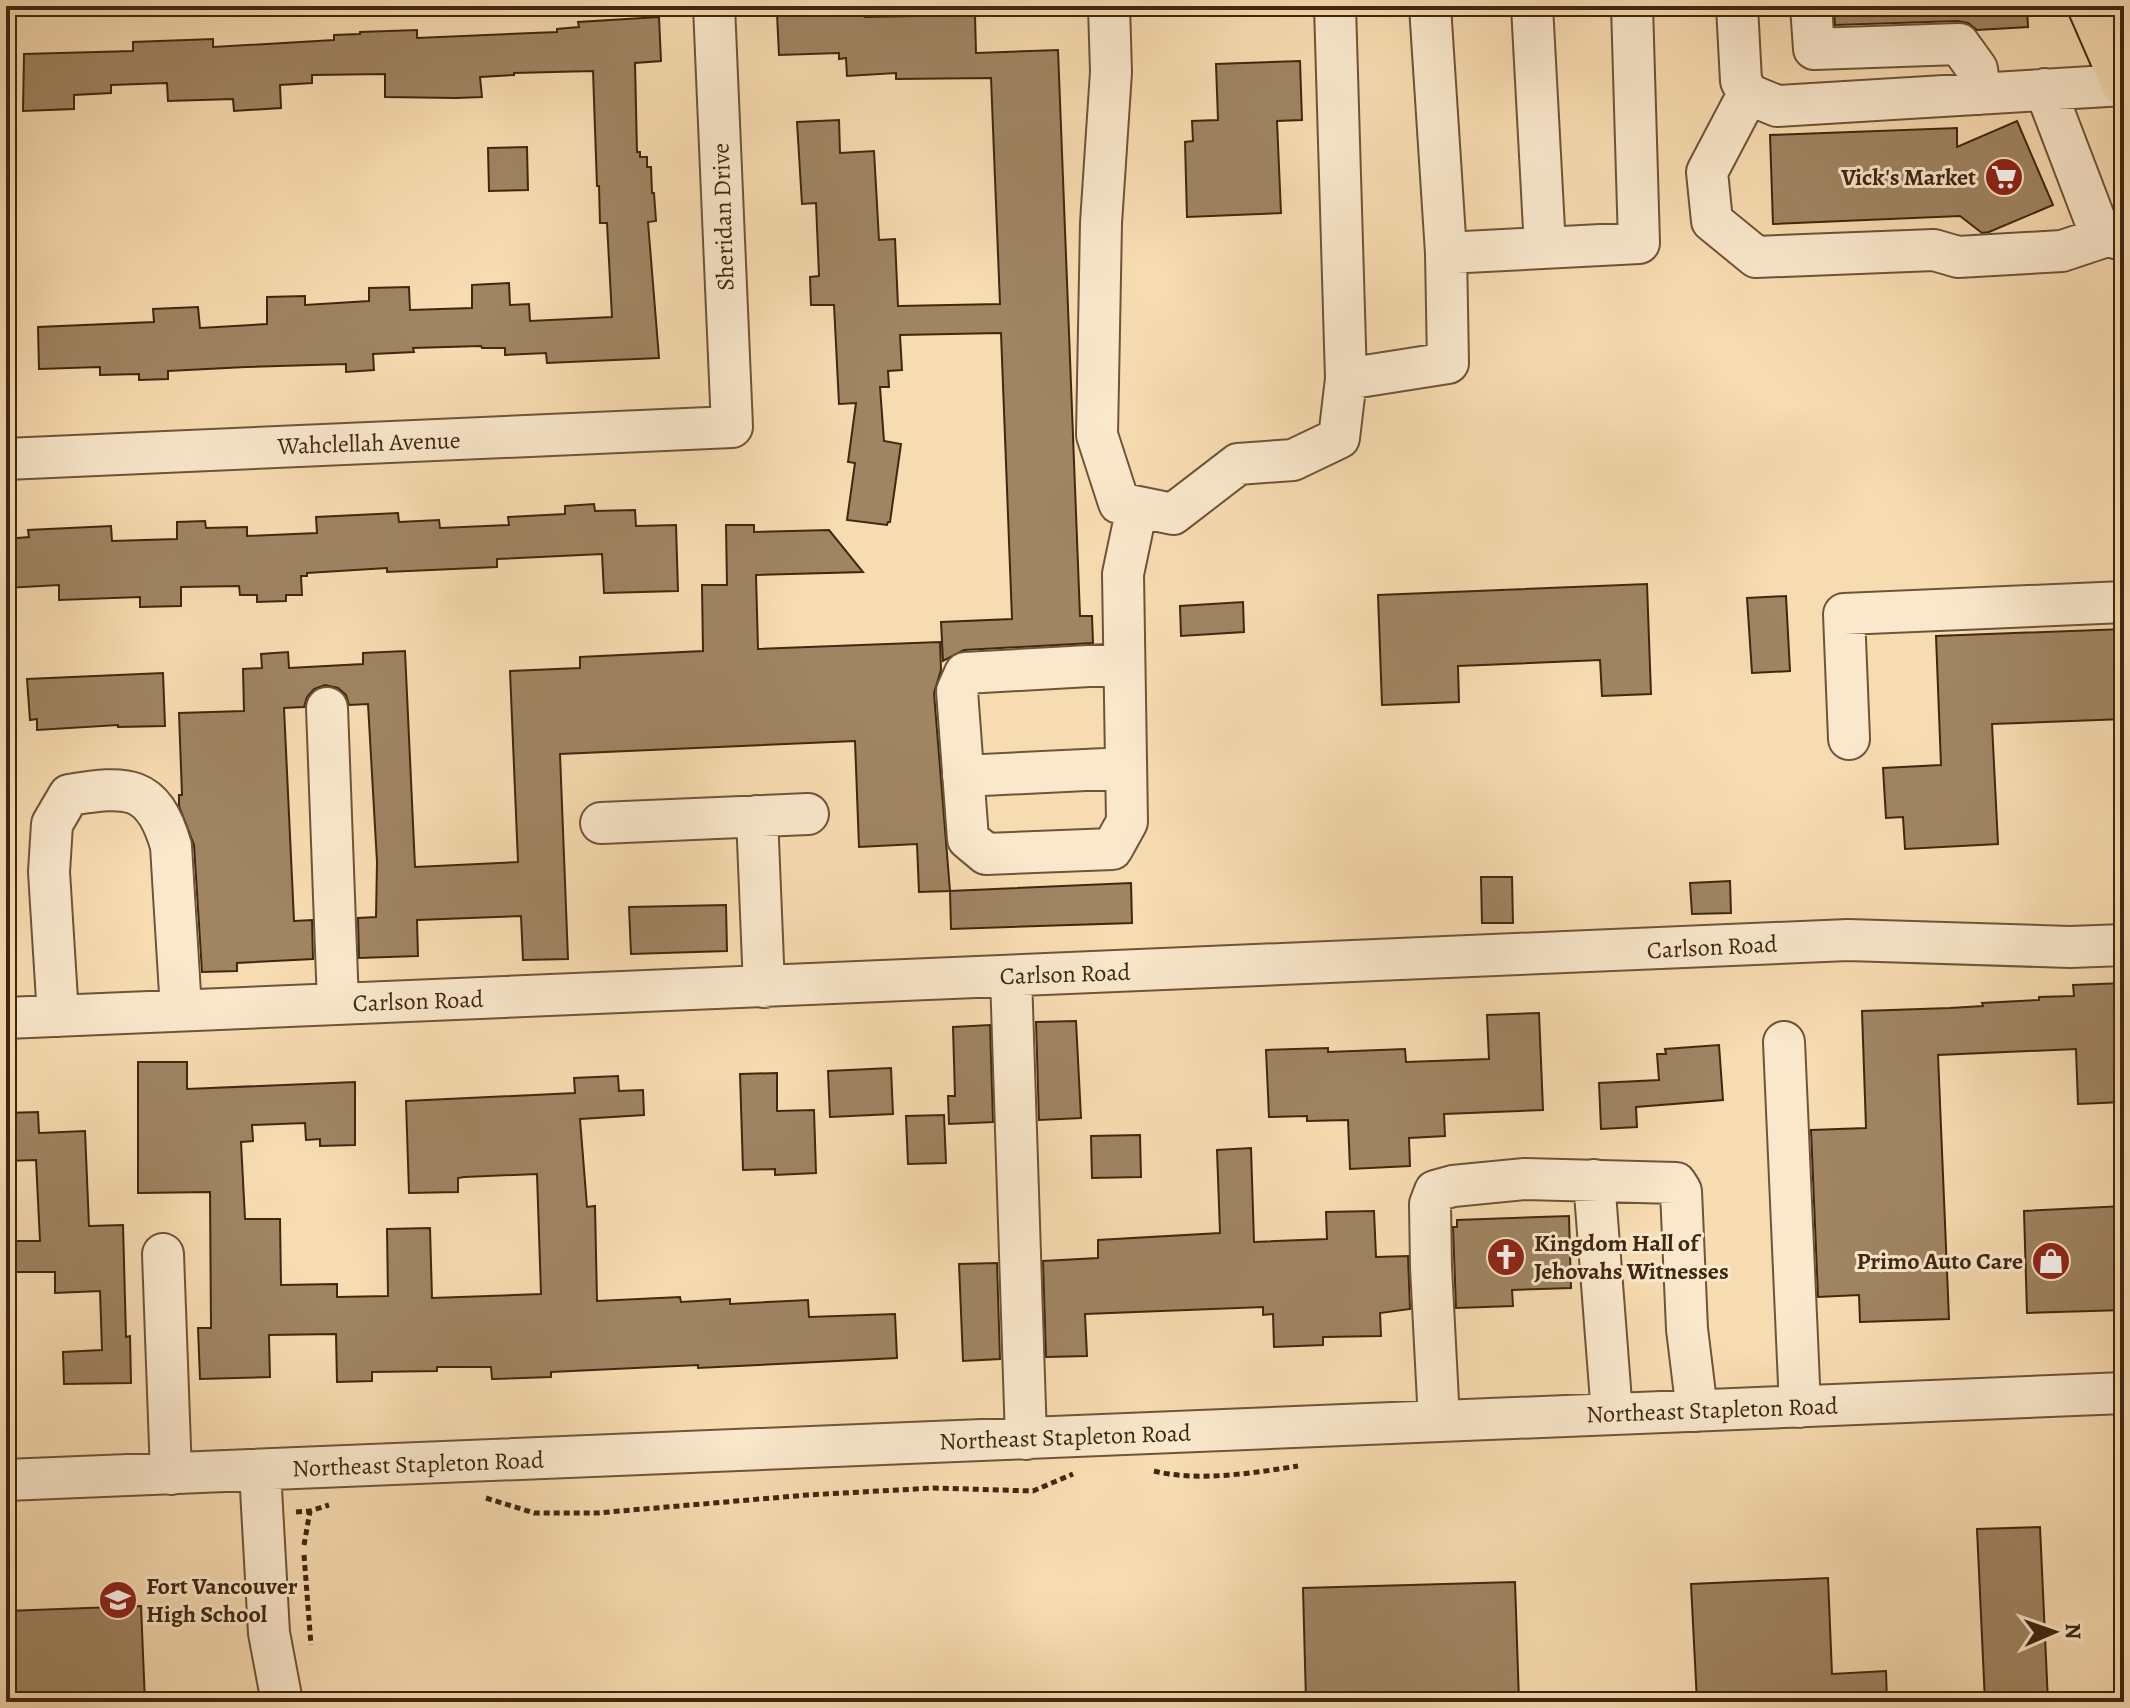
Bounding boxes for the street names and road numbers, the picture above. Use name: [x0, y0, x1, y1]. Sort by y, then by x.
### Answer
street label: Sheridan Drive: [704, 143, 742, 291]
street label: Wahclellah Avenue: [276, 424, 461, 462]
street label: Carlson Road: [1646, 928, 1778, 966]
street label: Carlson Road: [999, 956, 1131, 992]
street label: Carlson Road: [352, 983, 484, 1019]
street label: Northeast Stapleton Road: [1586, 1390, 1838, 1430]
street label: Northeast Stapleton Road: [939, 1417, 1191, 1457]
street label: Northeast Stapleton Road: [292, 1444, 544, 1484]

